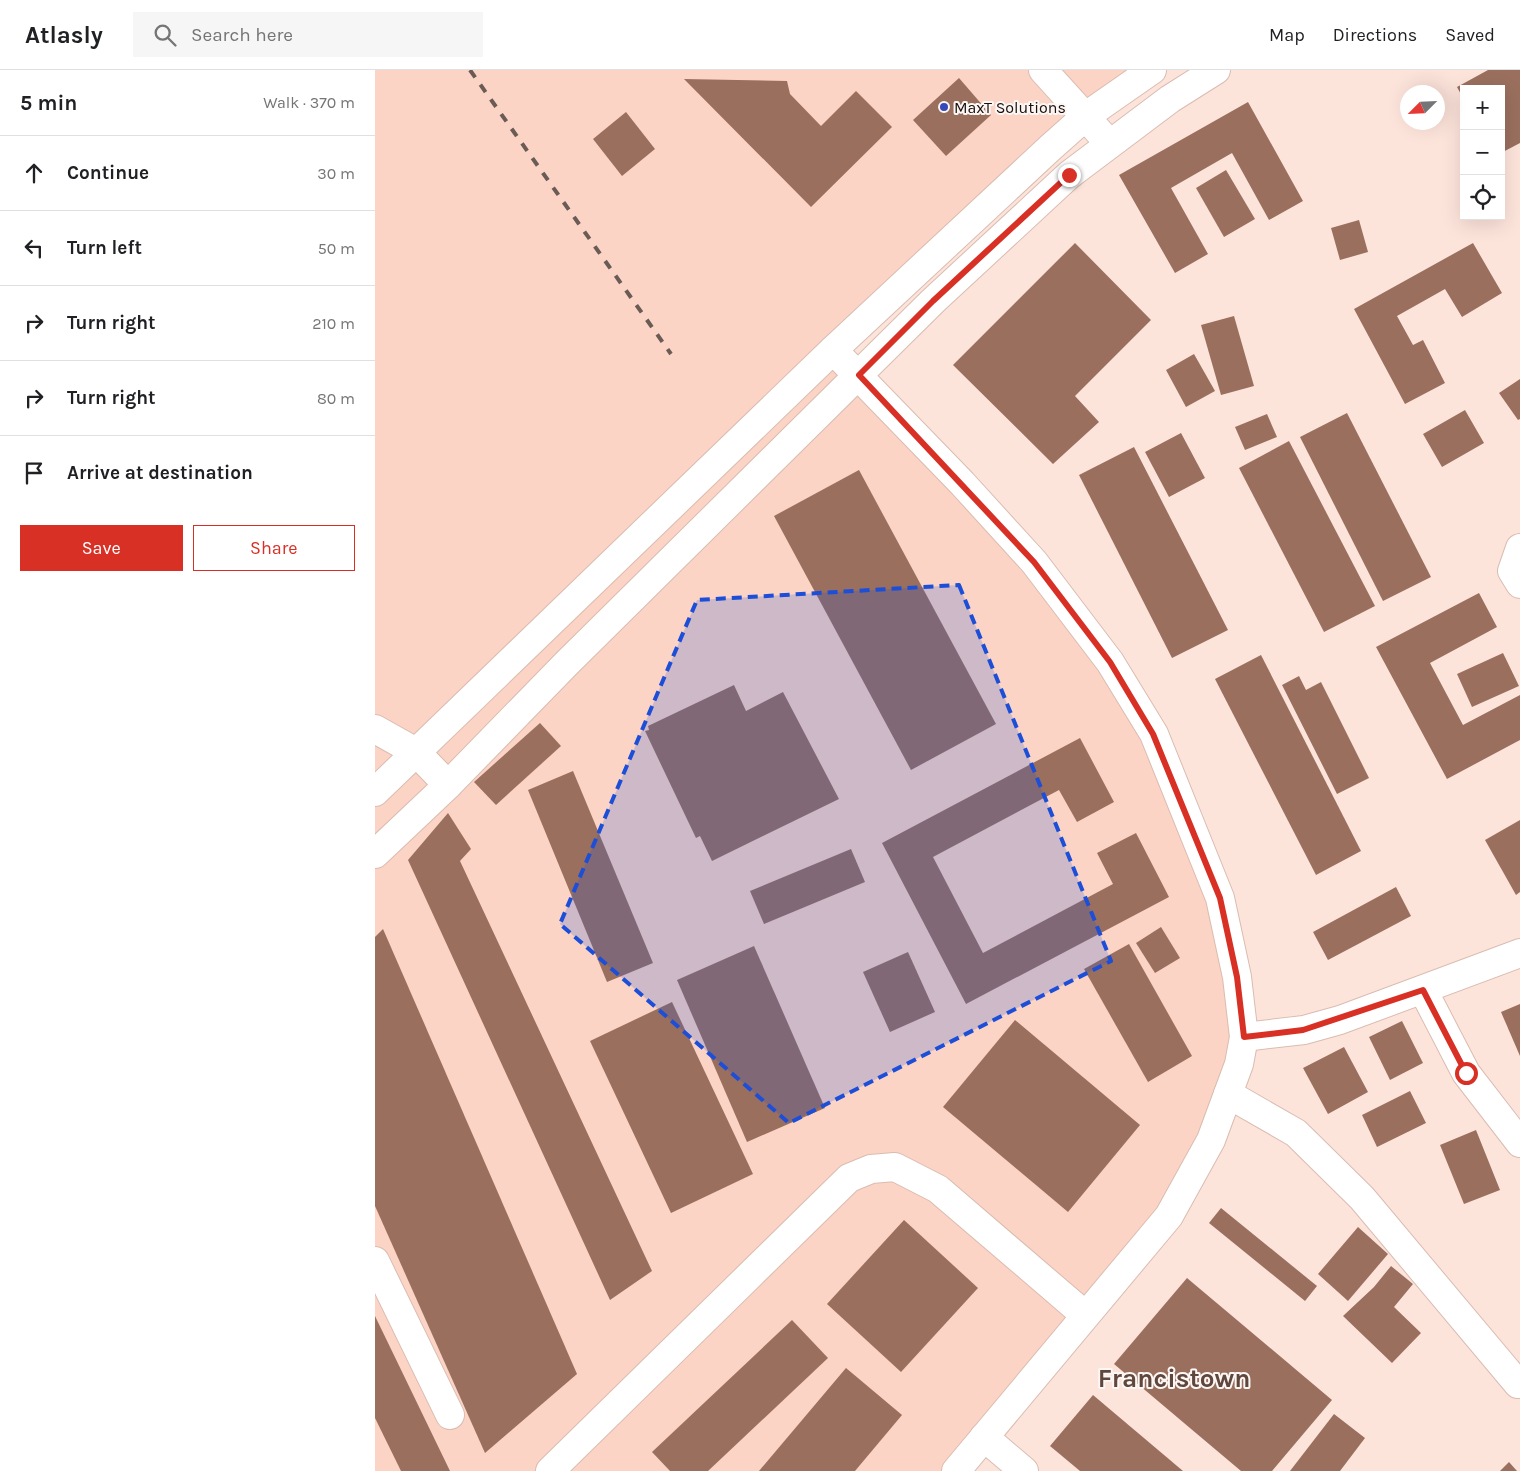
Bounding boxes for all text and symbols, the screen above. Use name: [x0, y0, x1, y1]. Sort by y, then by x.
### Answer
search box: [133, 12, 483, 57]
text: Atlasly: [25, 21, 103, 49]
icon: search: [151, 21, 179, 49]
text: Search here: [191, 24, 293, 46]
text: Map: [1269, 24, 1305, 46]
text: Directions: [1333, 24, 1417, 46]
text: Saved: [1445, 24, 1495, 46]
north arrow: [1400, 85, 1445, 130]
map controls: [1460, 85, 1505, 220]
button: +: [1460, 85, 1505, 130]
text: 5 min: [20, 91, 77, 115]
text: Walk · 370 m: [263, 93, 355, 112]
place label: MaxT Solutions: [954, 98, 1066, 117]
marker: MaxT Solutions: [938, 101, 950, 113]
button: −: [1460, 130, 1505, 175]
icon: ahead: [20, 159, 48, 187]
text: Continue: [67, 162, 149, 184]
text: 30 m: [317, 164, 355, 183]
route end: [1058, 164, 1081, 187]
button: locate: [1460, 175, 1505, 220]
icon: left: [20, 234, 48, 262]
text: Turn left: [67, 237, 142, 259]
text: 50 m: [318, 239, 355, 258]
icon: right: [20, 309, 48, 337]
text: Turn right: [67, 312, 156, 334]
text: 210 m: [312, 314, 355, 333]
icon: right: [20, 384, 48, 412]
text: Turn right: [67, 387, 156, 409]
text: 80 m: [317, 389, 355, 408]
icon: arrive: [20, 459, 48, 487]
text: Arrive at destination: [67, 462, 253, 484]
button: Save: [20, 525, 183, 571]
button: Share: [193, 525, 355, 571]
route start: [1455, 1062, 1478, 1085]
district label: Francistown: [1098, 1363, 1250, 1394]

